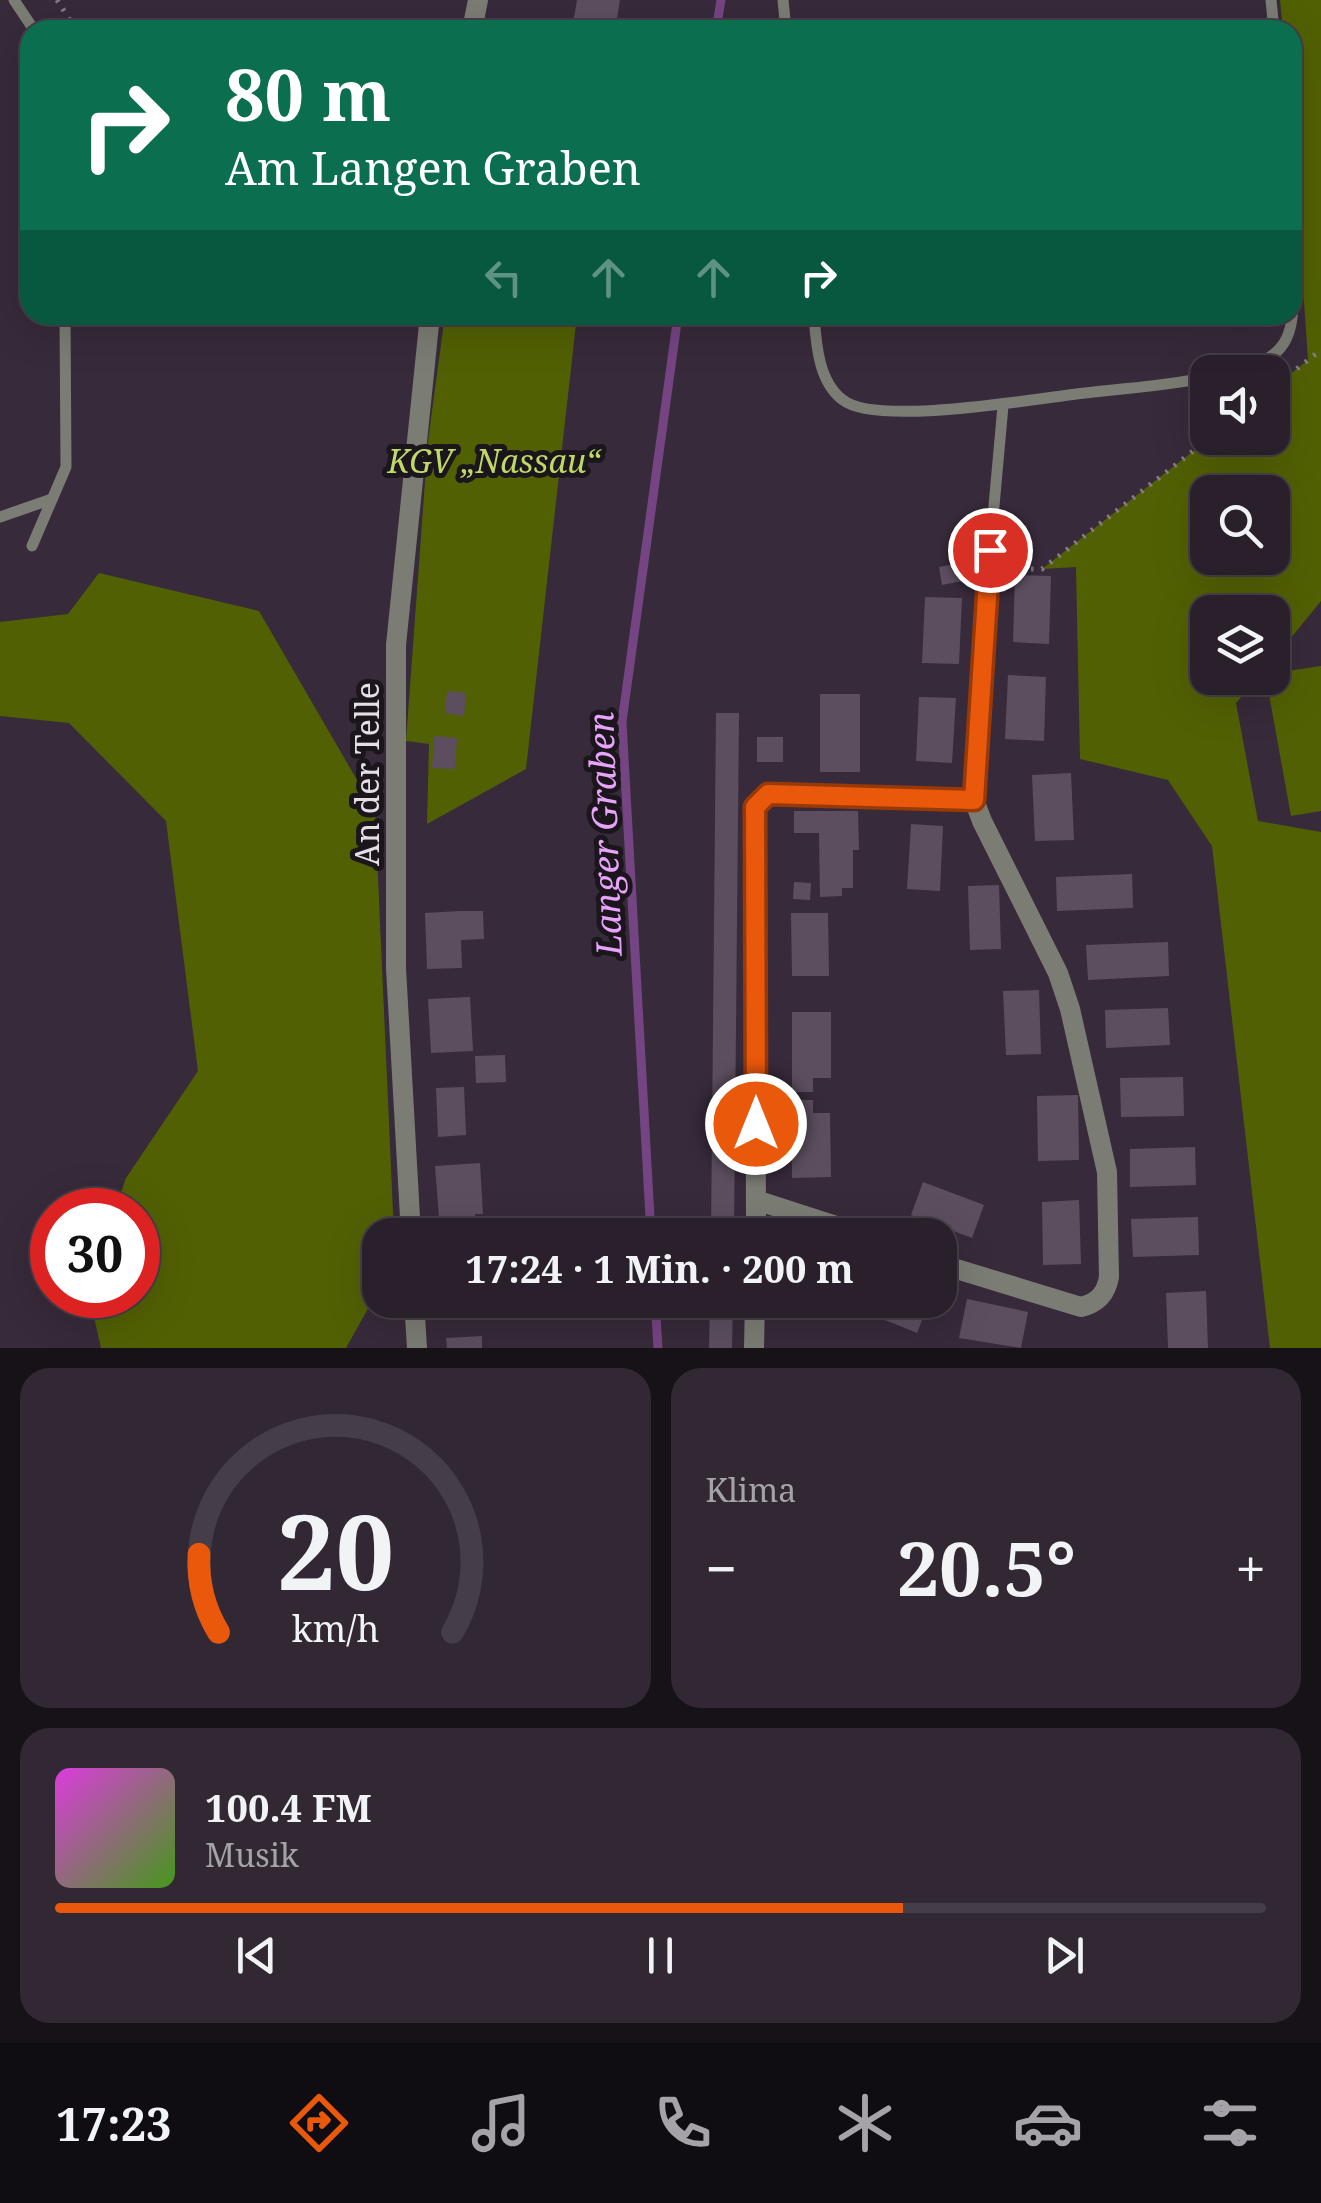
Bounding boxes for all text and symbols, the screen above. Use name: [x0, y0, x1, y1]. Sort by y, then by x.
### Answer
text: 80 m: [225, 46, 391, 142]
icon: right: [60, 60, 190, 190]
text: Am Langen Graben: [225, 137, 641, 198]
icon: left: [476, 250, 531, 305]
icon: ahead: [581, 250, 636, 305]
icon: ahead: [686, 250, 741, 305]
icon: right: [791, 250, 846, 305]
map controls: [1190, 355, 1290, 695]
button: sound: [1190, 355, 1290, 455]
park label: KGV „Nassau“: [386, 439, 602, 482]
button: search: [1190, 475, 1290, 575]
pin: [948, 508, 1033, 593]
icon: arrive: [963, 523, 1018, 578]
button: layers: [1190, 595, 1290, 695]
street label: An der Telle: [345, 682, 388, 866]
water label: Langer Graben: [576, 711, 632, 958]
position arrow: [704, 1072, 808, 1176]
speed limit sign: 30: [30, 1188, 160, 1318]
text: 17:24 · 1 Min. · 200 m: [465, 1242, 854, 1294]
text: Klima: [706, 1468, 796, 1511]
text: 20: [276, 1479, 394, 1620]
text: 20.5°: [897, 1516, 1076, 1618]
text: −: [706, 1530, 737, 1605]
text: +: [1235, 1530, 1266, 1605]
text: km/h: [291, 1604, 379, 1652]
text: 100.4 FM: [205, 1781, 372, 1833]
text: Musik: [205, 1833, 299, 1876]
icon: previous: [229, 1928, 284, 1983]
icon: pause: [633, 1928, 688, 1983]
icon: next: [1037, 1928, 1092, 1983]
icon: directions: [284, 2088, 354, 2158]
icon: music: [466, 2088, 536, 2158]
icon: phone: [648, 2088, 718, 2158]
icon: climate: [830, 2088, 900, 2158]
icon: car: [1013, 2088, 1083, 2158]
icon: filters: [1195, 2088, 1265, 2158]
text: 17:23: [56, 2093, 172, 2154]

